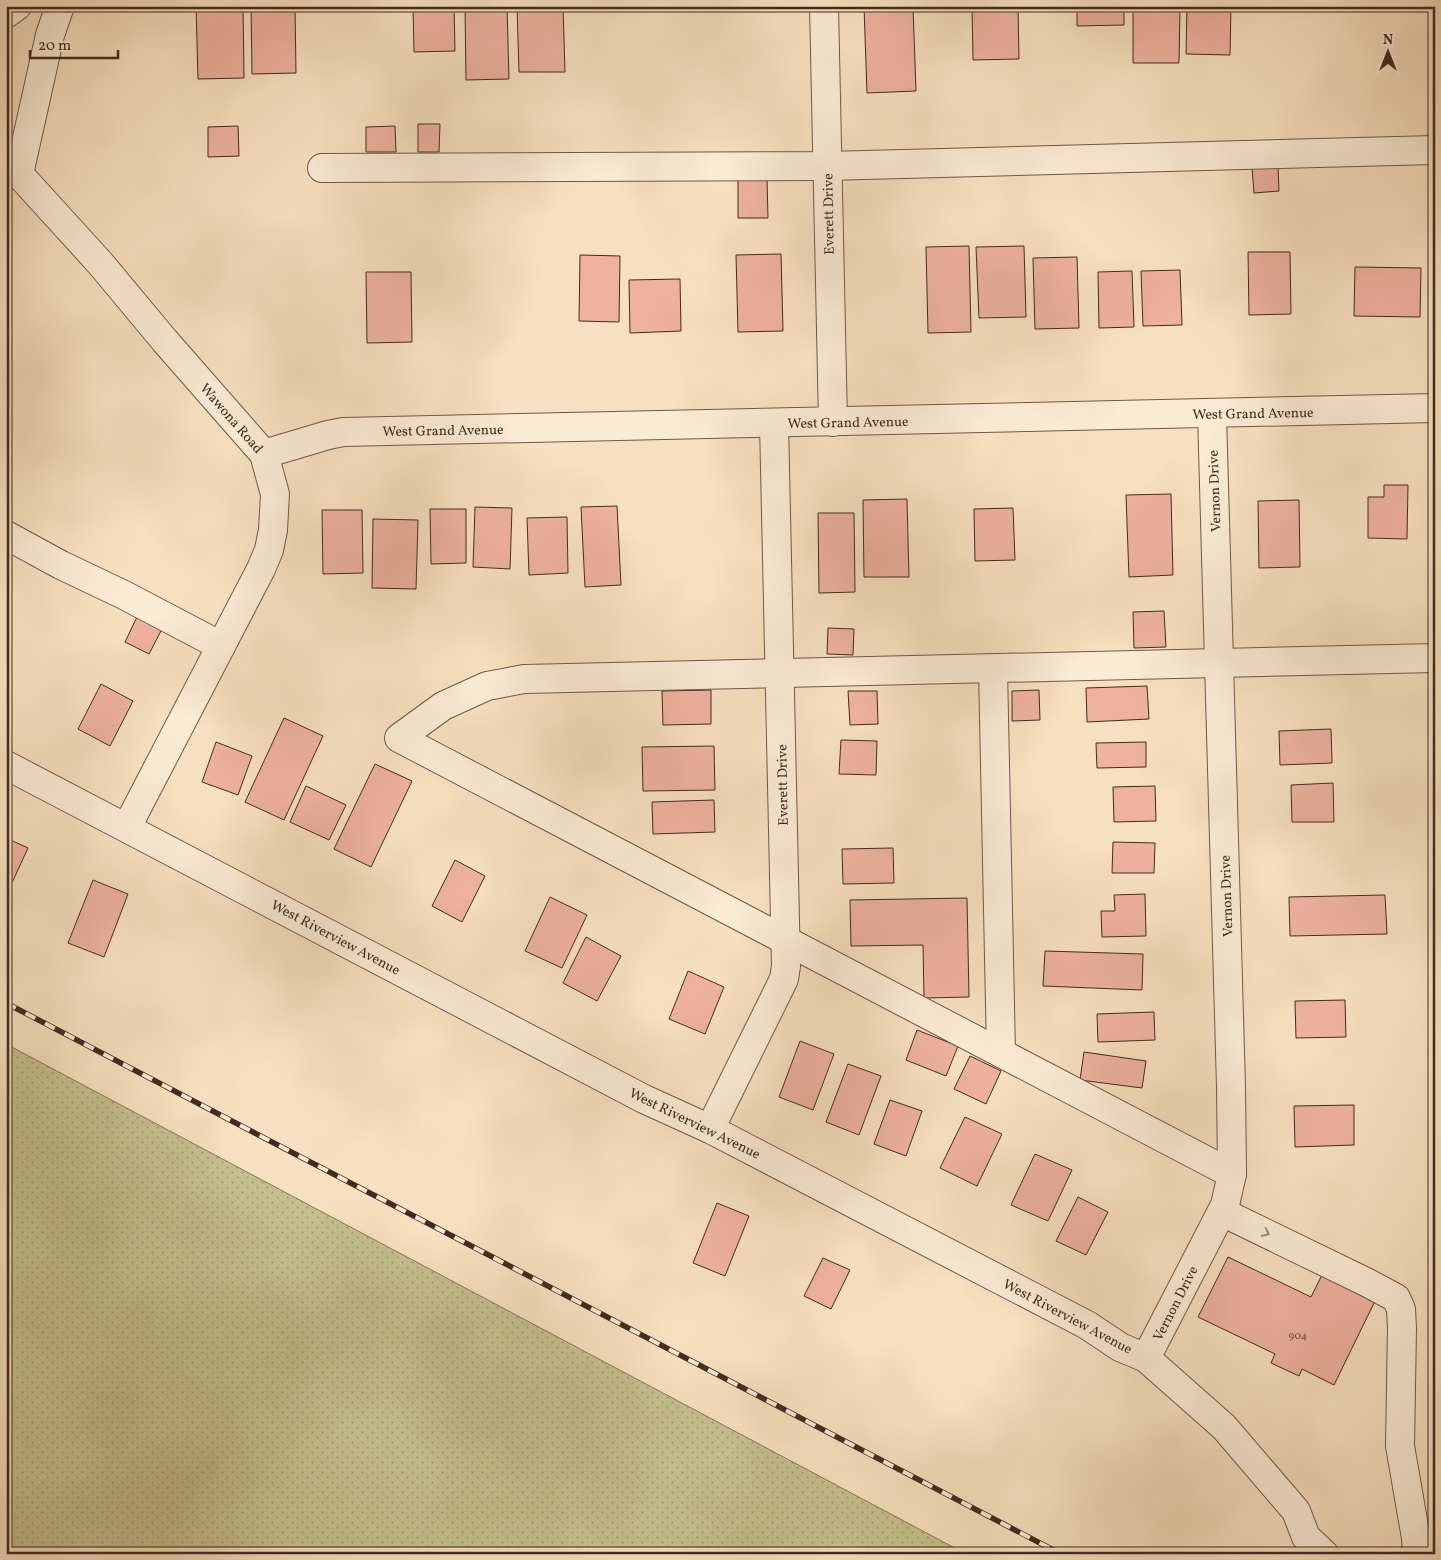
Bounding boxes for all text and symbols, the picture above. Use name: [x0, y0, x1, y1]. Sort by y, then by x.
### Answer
scale bar: [30, 28, 118, 60]
north arrow: [1364, 28, 1414, 78]
text: N: [1383, 31, 1393, 50]
text: 20 m: [38, 36, 71, 57]
street label: Everett Drive: [819, 173, 840, 255]
street label: Wawona Road: [195, 380, 267, 458]
street label: West Grand Avenue: [1192, 404, 1314, 425]
street label: West Grand Avenue: [787, 413, 909, 434]
street label: West Grand Avenue: [382, 421, 504, 442]
street label: Vernon Drive: [1205, 449, 1226, 532]
street label: Everett Drive: [773, 744, 794, 826]
street label: Vernon Drive: [1217, 854, 1238, 937]
street label: West Riverview Avenue: [267, 896, 404, 981]
street label: West Riverview Avenue: [625, 1084, 764, 1165]
one-way arrow: [1261, 1227, 1270, 1237]
street label: Vernon Drive: [1149, 1263, 1204, 1344]
street label: West Riverview Avenue: [999, 1275, 1136, 1360]
house number: 904: [1289, 1329, 1308, 1344]

